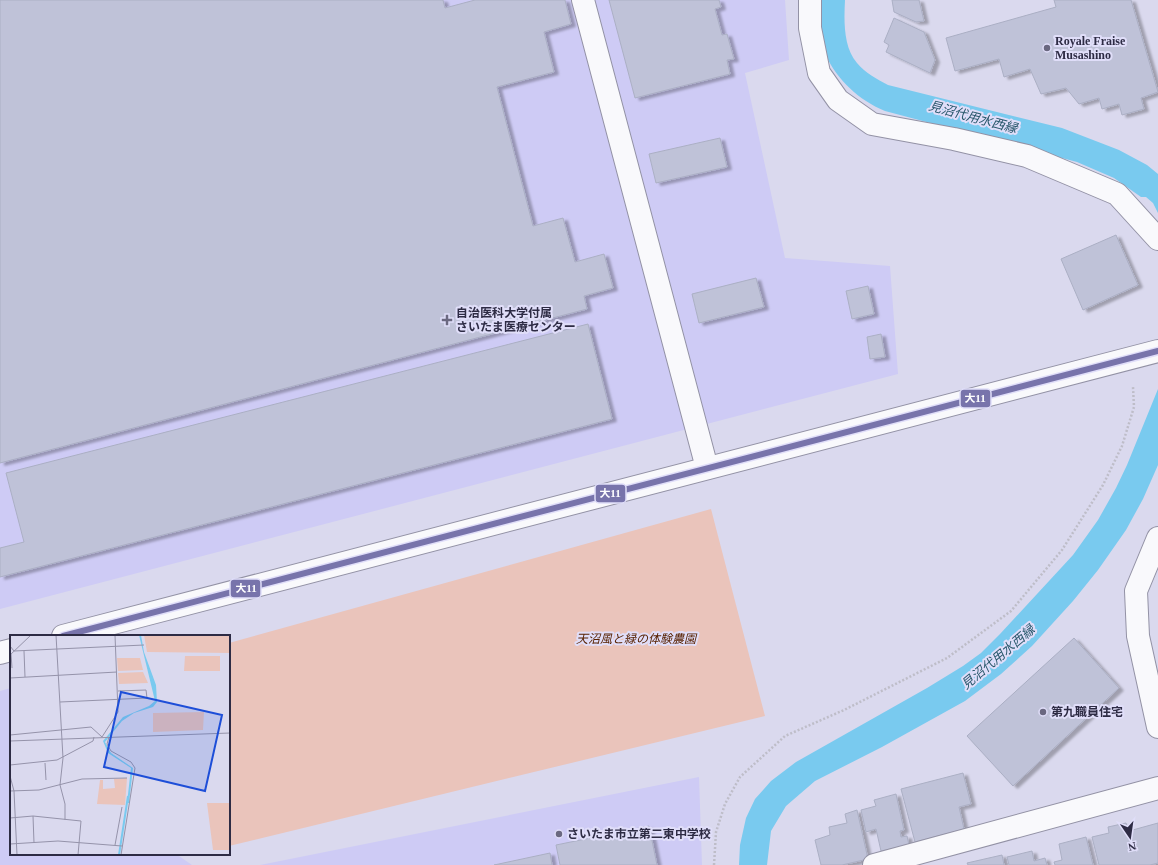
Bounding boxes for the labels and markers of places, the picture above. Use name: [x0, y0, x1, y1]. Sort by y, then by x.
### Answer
place label: Royale Fraise Musashino: [1055, 34, 1126, 62]
marker: Royale Fraise Musashino: [1042, 43, 1052, 53]
place label: 自治医科大学付属 さいたま医療センター: [456, 306, 576, 334]
marker: 自治医科大学付属 さいたま医療センター: [441, 314, 453, 326]
place label: 第九職員住宅: [1051, 705, 1123, 719]
marker: 第九職員住宅: [1038, 707, 1048, 717]
place label: さいたま市立第二東中学校: [567, 827, 711, 841]
marker: さいたま市立第二東中学校: [554, 829, 564, 839]

